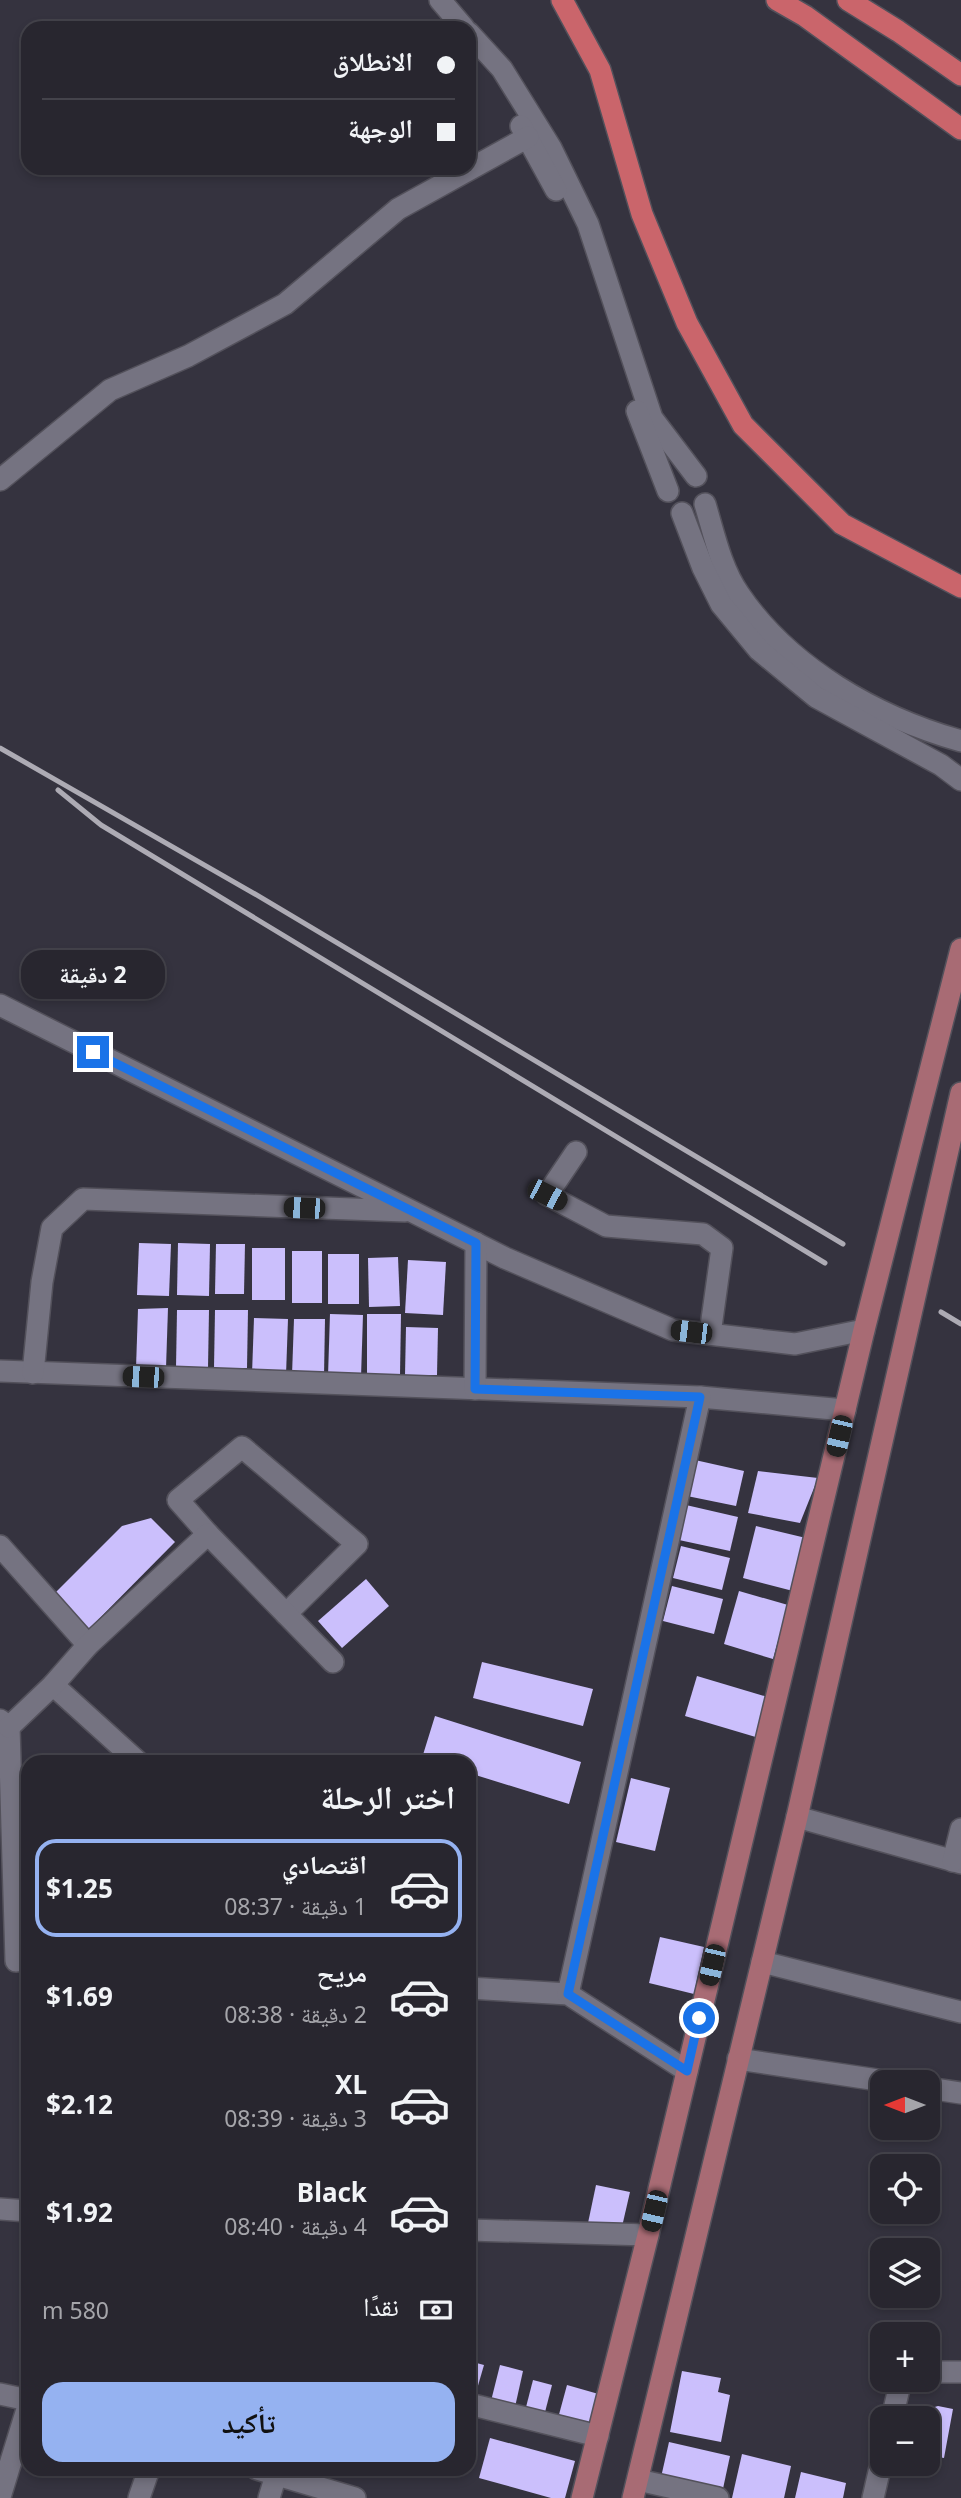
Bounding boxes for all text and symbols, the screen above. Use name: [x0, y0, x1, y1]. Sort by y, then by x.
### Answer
text: الانطلاق: [333, 43, 413, 79]
text: الوجهة: [348, 110, 413, 146]
callout: 2 دقيقة: [21, 950, 165, 1000]
text: 2 دقيقة: [59, 958, 127, 990]
route end: [77, 1036, 109, 1068]
car: [524, 1176, 571, 1214]
car: [283, 1197, 326, 1219]
car: [669, 1319, 714, 1345]
car: [122, 1366, 165, 1388]
car: [825, 1413, 854, 1459]
text: اختر الرحلة: [320, 1775, 455, 1818]
text: اقتصادي: [282, 1846, 367, 1882]
icon: car: [388, 1857, 451, 1920]
text: $1.25: [46, 1870, 113, 1906]
text: 1 دقيقة · 08:37: [224, 1890, 367, 1922]
car: [698, 1942, 727, 1988]
text: مريح: [317, 1954, 367, 1990]
icon: car: [388, 1965, 451, 2028]
text: $1.69: [46, 1978, 113, 2014]
text: 2 دقيقة · 08:38: [224, 1998, 367, 2030]
route start: [683, 2002, 715, 2034]
text: XL: [335, 2066, 367, 2102]
north arrow: [870, 2070, 940, 2140]
map controls: [870, 2070, 940, 2476]
icon: car: [388, 2073, 451, 2136]
text: $2.12: [46, 2086, 113, 2122]
text: 3 دقيقة · 08:39: [224, 2102, 367, 2134]
button: locate: [870, 2154, 940, 2224]
text: Black: [297, 2174, 367, 2210]
icon: car: [388, 2181, 451, 2244]
car: [640, 2188, 669, 2234]
text: $1.92: [46, 2194, 113, 2230]
text: 4 دقيقة · 08:40: [224, 2210, 367, 2242]
button: layers: [870, 2238, 940, 2308]
text: نقدًا: [363, 2288, 399, 2324]
icon: cash: [417, 2291, 455, 2329]
text: 580 m: [42, 2294, 109, 2326]
button: +: [870, 2322, 940, 2392]
button: تأكيد: [42, 2382, 455, 2462]
button: −: [870, 2406, 940, 2476]

